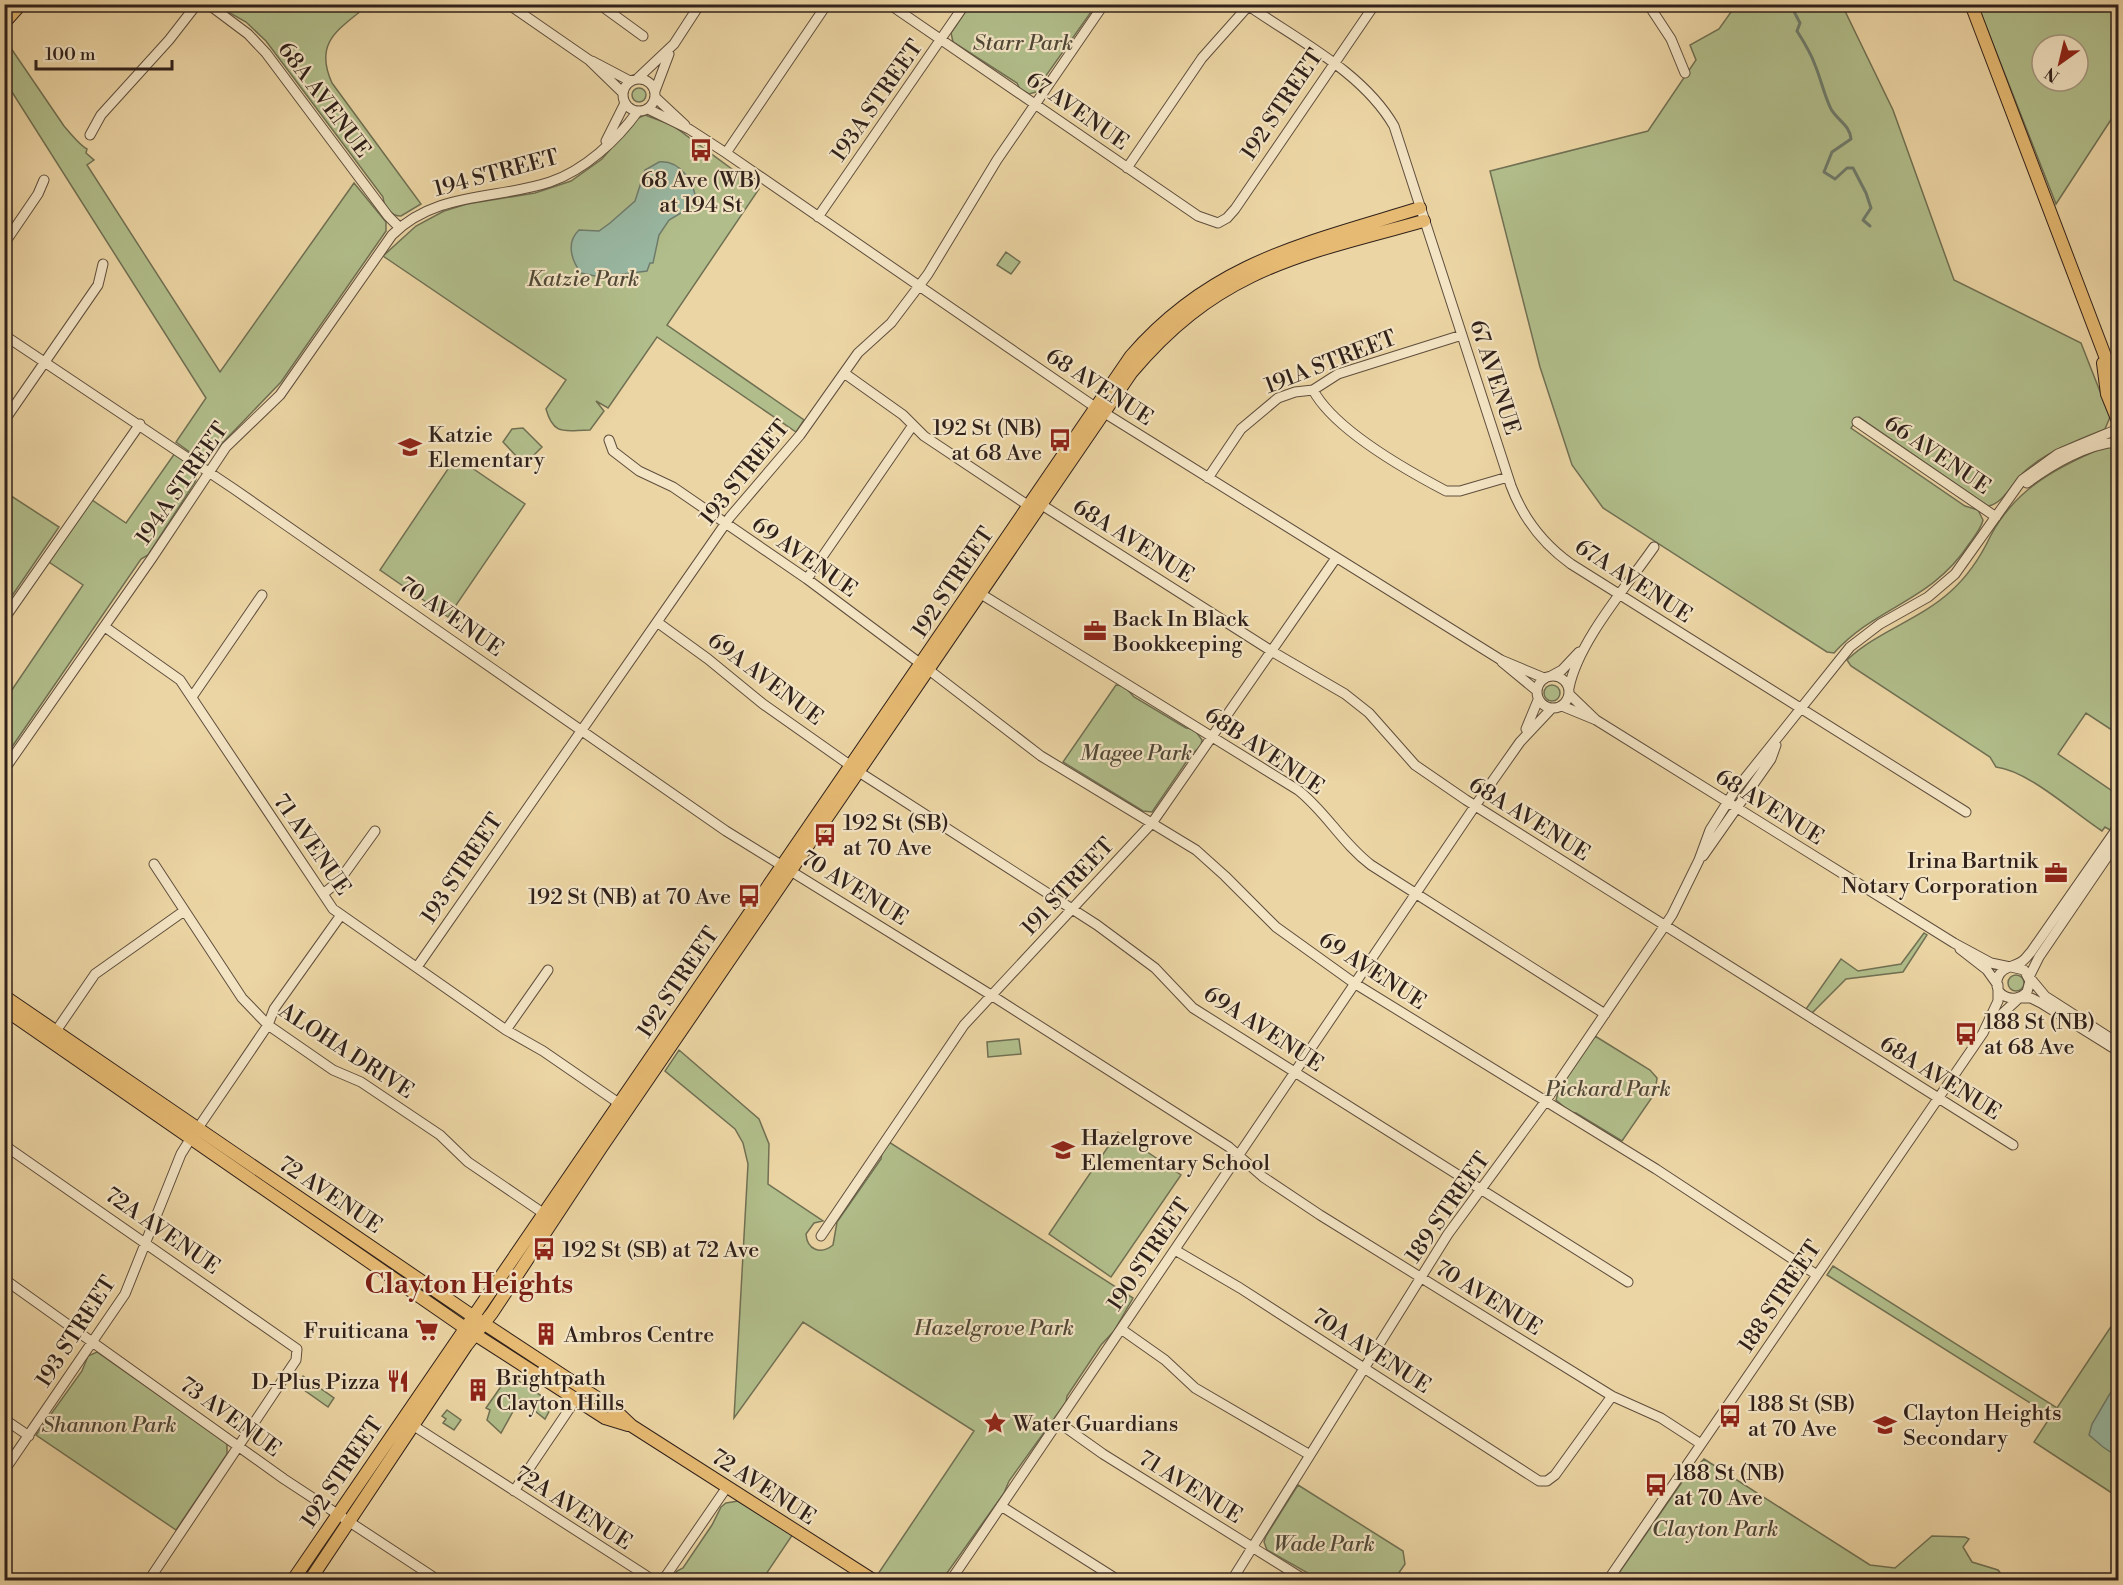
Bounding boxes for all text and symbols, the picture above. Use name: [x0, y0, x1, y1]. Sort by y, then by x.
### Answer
park label: Starr Park: [973, 30, 1073, 57]
scale bar: [36, 33, 172, 71]
north arrow: [2030, 33, 2090, 93]
street label: 193A STREET: [825, 35, 929, 167]
street label: 68A AVENUE: [272, 37, 376, 163]
text: 100 m: [45, 43, 96, 66]
street label: 192 STREET: [1235, 44, 1329, 165]
text: N: [2041, 63, 2063, 86]
street label: 67 AVENUE: [1021, 66, 1134, 156]
bus stop icon: 68 Ave (WB) at 194 St: [688, 137, 714, 163]
street label: 194 STREET: [431, 144, 562, 203]
place label: 68 Ave (WB) at 194 St: [641, 167, 761, 219]
park label: Katzie Park: [527, 266, 639, 293]
street label: 67 AVENUE: [1463, 317, 1526, 438]
street label: 191A STREET: [1261, 325, 1400, 400]
street label: 68 AVENUE: [1040, 343, 1158, 432]
street label: 66 AVENUE: [1879, 410, 1996, 501]
street label: 193 STREET: [695, 415, 796, 531]
place label: 192 St (NB) at 68 Ave: [933, 415, 1042, 467]
street label: 194A STREET: [130, 417, 234, 550]
place label: Katzie Elementary: [428, 422, 545, 474]
bus stop icon: 192 St (NB) at 68 Ave: [1047, 427, 1073, 453]
school or university icon: Katzie Elementary: [397, 434, 423, 460]
street label: 68A AVENUE: [1068, 493, 1199, 589]
street label: 69 AVENUE: [746, 511, 862, 603]
street label: 192 STREET: [906, 522, 1000, 643]
street label: 67A AVENUE: [1570, 533, 1697, 629]
street label: 70 AVENUE: [394, 571, 508, 663]
place label: Back In Black Bookkeeping: [1112, 606, 1250, 658]
office icon: Back In Black Bookkeeping: [1082, 618, 1108, 644]
street label: 69A AVENUE: [702, 627, 828, 731]
street label: 68B AVENUE: [1199, 701, 1329, 801]
park label: Magee Park: [1080, 740, 1192, 767]
street label: 68 AVENUE: [1710, 763, 1828, 851]
street label: 68A AVENUE: [1464, 771, 1595, 867]
street label: 71 AVENUE: [267, 789, 356, 901]
street label: 193 STREET: [415, 808, 509, 929]
place label: 192 St (SB) at 70 Ave: [843, 810, 949, 862]
bus stop icon: 192 St (SB) at 70 Ave: [812, 822, 838, 848]
street label: 191 STREET: [1016, 832, 1120, 942]
street label: 70 AVENUE: [796, 845, 913, 932]
place label: Irina Bartnik Notary Corporation: [1841, 848, 2040, 900]
office icon: Irina Bartnik Notary Corporation: [2043, 860, 2069, 886]
bus stop icon: 192 St (NB) at 70 Ave: [736, 883, 762, 909]
place label: 192 St (NB) at 70 Ave: [528, 884, 731, 911]
street label: 192 STREET: [631, 922, 725, 1043]
street label: 69 AVENUE: [1313, 927, 1431, 1016]
street label: 69A AVENUE: [1198, 980, 1328, 1078]
street label: ALOHA DRIVE: [273, 997, 419, 1105]
place label: 188 St (NB) at 68 Ave: [1984, 1009, 2095, 1061]
bus stop icon: 188 St (NB) at 68 Ave: [1953, 1021, 1979, 1047]
street label: 68A AVENUE: [1875, 1030, 2006, 1126]
park label: Pickard Park: [1544, 1076, 1671, 1103]
place label: Hazelgrove Elementary School: [1081, 1125, 1271, 1177]
school or university icon: Hazelgrove Elementary School: [1050, 1137, 1076, 1163]
street label: 189 STREET: [1400, 1147, 1496, 1268]
street label: 72 AVENUE: [273, 1151, 387, 1240]
street label: 72A AVENUE: [99, 1182, 225, 1281]
street label: 190 STREET: [1102, 1193, 1197, 1316]
bus stop icon: 192 St (SB) at 72 Ave: [531, 1236, 557, 1262]
street label: 188 STREET: [1733, 1236, 1828, 1358]
place label: 192 St (SB) at 72 Ave: [562, 1237, 759, 1264]
street label: 70 AVENUE: [1430, 1255, 1547, 1342]
district label: Clayton Heights: [365, 1267, 573, 1302]
street label: 193 STREET: [30, 1271, 122, 1393]
street label: 70A AVENUE: [1307, 1303, 1436, 1400]
park label: Hazelgrove Park: [913, 1315, 1074, 1342]
supermarket icon: Fruiticana: [414, 1317, 440, 1343]
place label: Fruiticana: [304, 1318, 410, 1345]
building icon: Ambros Centre: [533, 1321, 559, 1347]
place label: Ambros Centre: [563, 1322, 714, 1349]
place label: Brightpath Clayton Hills: [495, 1365, 624, 1417]
restaurant icon: D-Plus Pizza: [385, 1368, 411, 1394]
place label: D-Plus Pizza: [251, 1369, 381, 1396]
street label: 73 AVENUE: [174, 1371, 286, 1463]
building icon: Brightpath Clayton Hills: [465, 1377, 491, 1403]
place label: 188 St (SB) at 70 Ave: [1748, 1391, 1855, 1443]
place label: Clayton Heights Secondary: [1903, 1400, 2062, 1452]
bus stop icon: 188 St (SB) at 70 Ave: [1717, 1403, 1743, 1429]
place icon: Water Guardians: [982, 1410, 1008, 1436]
place label: Water Guardians: [1012, 1411, 1178, 1438]
park label: Shannon Park: [41, 1412, 177, 1439]
street label: 192 STREET: [295, 1412, 389, 1533]
school or university icon: Clayton Heights Secondary: [1872, 1412, 1898, 1438]
street label: 72 AVENUE: [706, 1443, 821, 1531]
street label: 71 AVENUE: [1133, 1445, 1247, 1530]
street label: 72A AVENUE: [510, 1460, 637, 1556]
place label: 188 St (NB) at 70 Ave: [1674, 1460, 1785, 1512]
bus stop icon: 188 St (NB) at 70 Ave: [1643, 1472, 1669, 1498]
park label: Clayton Park: [1652, 1516, 1778, 1543]
park label: Wade Park: [1273, 1531, 1375, 1558]

